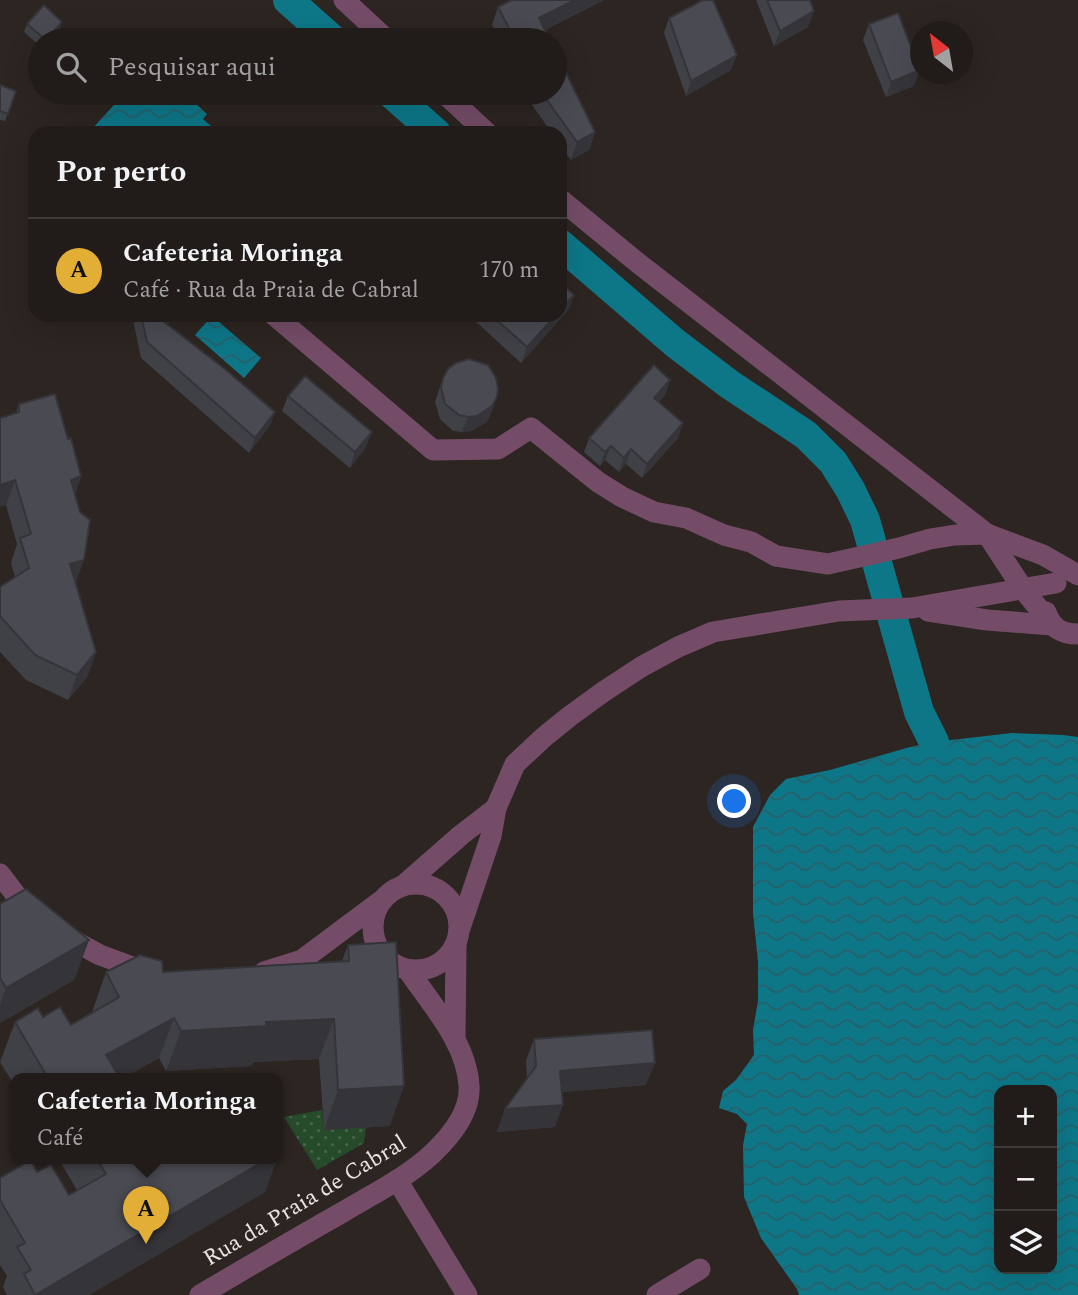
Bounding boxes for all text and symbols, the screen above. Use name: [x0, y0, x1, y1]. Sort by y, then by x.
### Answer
north arrow: [910, 21, 973, 84]
search box: [28, 28, 567, 105]
text: Pesquisar aqui: [108, 47, 276, 87]
icon: search: [52, 48, 90, 86]
text: Por perto: [56, 149, 186, 195]
text: Cafeteria Moringa: [123, 233, 343, 273]
text: A: [70, 253, 88, 288]
text: 170 m: [479, 253, 539, 288]
text: Café · Rua da Praia de Cabral: [123, 273, 419, 308]
your location: [717, 784, 751, 818]
popup: [10, 1073, 283, 1164]
text: Cafeteria Moringa: [37, 1081, 256, 1121]
map controls: [994, 1085, 1057, 1274]
button: +: [994, 1085, 1057, 1148]
text: Café: [37, 1121, 83, 1156]
street label: Rua da Praia de Cabral: [197, 1126, 413, 1276]
button: −: [994, 1148, 1057, 1211]
pin: A: [123, 1186, 169, 1244]
button: layers: [994, 1211, 1057, 1274]

